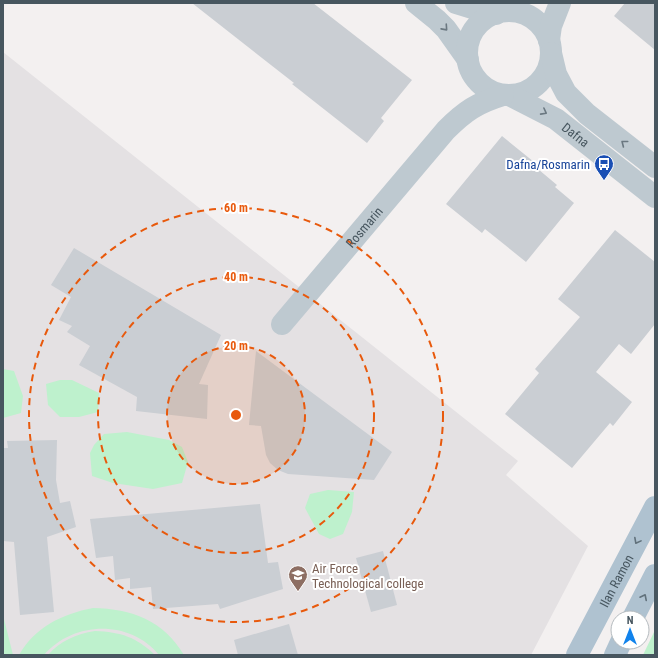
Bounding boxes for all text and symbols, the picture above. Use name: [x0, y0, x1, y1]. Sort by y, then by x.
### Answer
one-way arrow: [440, 24, 447, 31]
one-way arrow: [540, 108, 548, 115]
street label: Dafna: [559, 120, 592, 150]
one-way arrow: [622, 140, 629, 147]
bus stop icon: Dafna/Rosmarin: [593, 153, 615, 181]
place label: Dafna/Rosmarin: [506, 157, 590, 172]
text: 60 m: [224, 201, 248, 215]
street label: Rosmarin: [343, 204, 386, 251]
text: 40 m: [224, 270, 248, 284]
text: 20 m: [224, 339, 248, 353]
centre of rings: [229, 408, 243, 422]
one-way arrow: [634, 537, 641, 544]
street label: Ilan Ramon: [597, 552, 637, 610]
place label: Air Force Technological college: [312, 561, 424, 591]
school or university icon: Air Force Technological college: [287, 564, 309, 592]
one-way arrow: [639, 593, 647, 601]
north arrow: [610, 610, 650, 650]
text: N: [627, 614, 634, 627]

